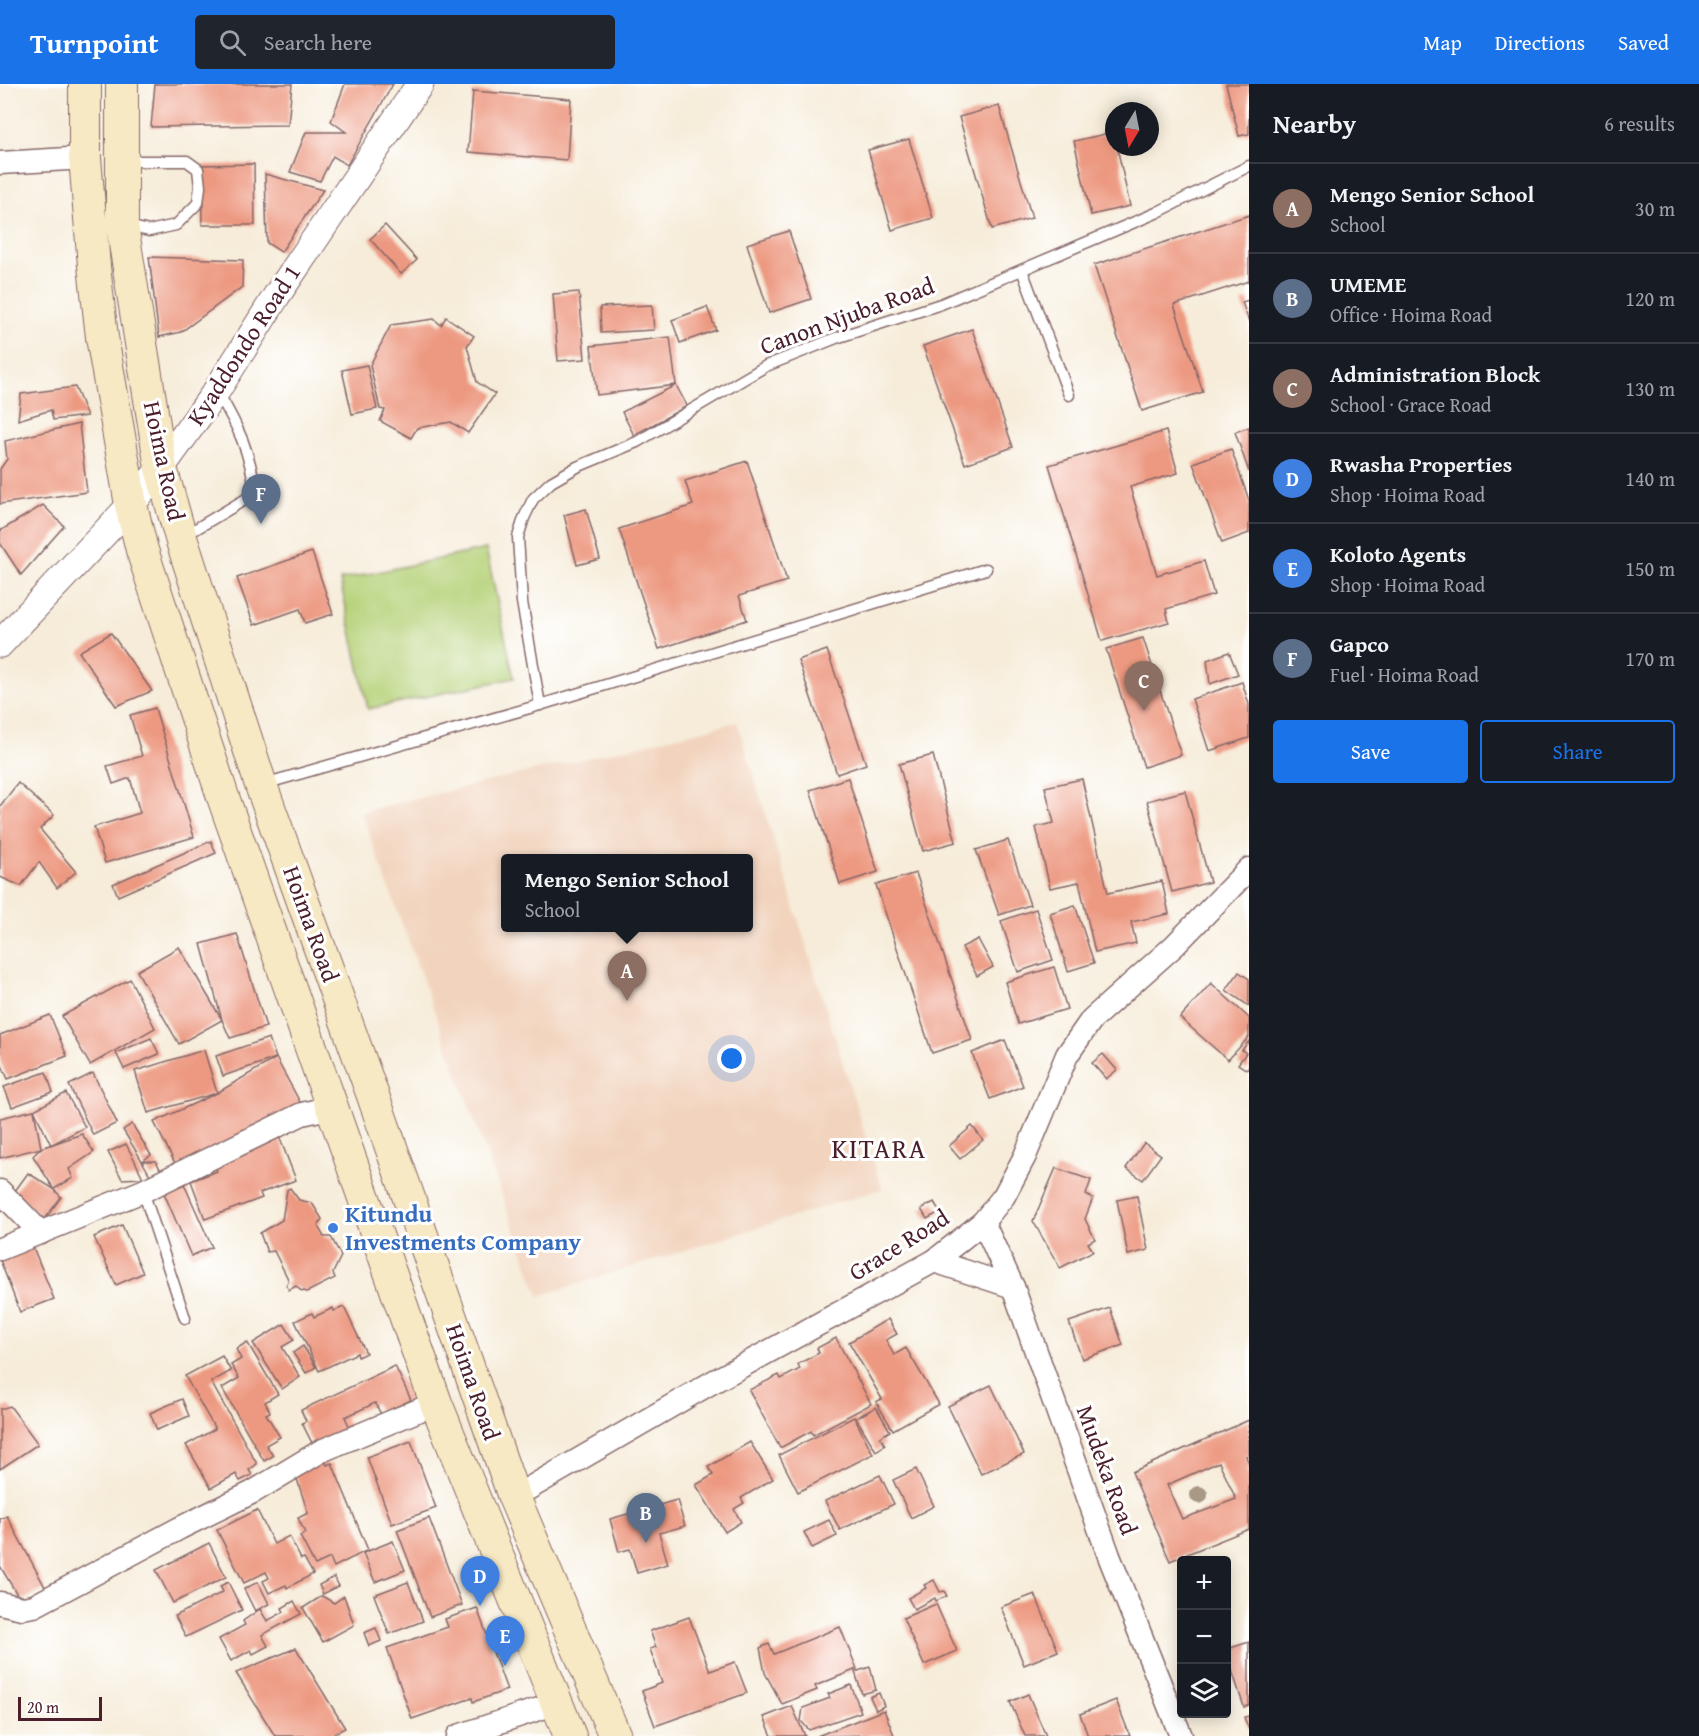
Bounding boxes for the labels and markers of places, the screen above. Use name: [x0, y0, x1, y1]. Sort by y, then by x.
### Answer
pin: F: [242, 474, 280, 524]
pin: C: [1124, 662, 1164, 711]
pin: A: [608, 952, 646, 1001]
place label: Kitundu Investments Company: [345, 1196, 581, 1259]
marker: Kitundu Investments Company: [326, 1221, 340, 1235]
pin: B: [626, 1494, 666, 1543]
pin: D: [460, 1556, 500, 1606]
pin: E: [486, 1616, 524, 1666]

